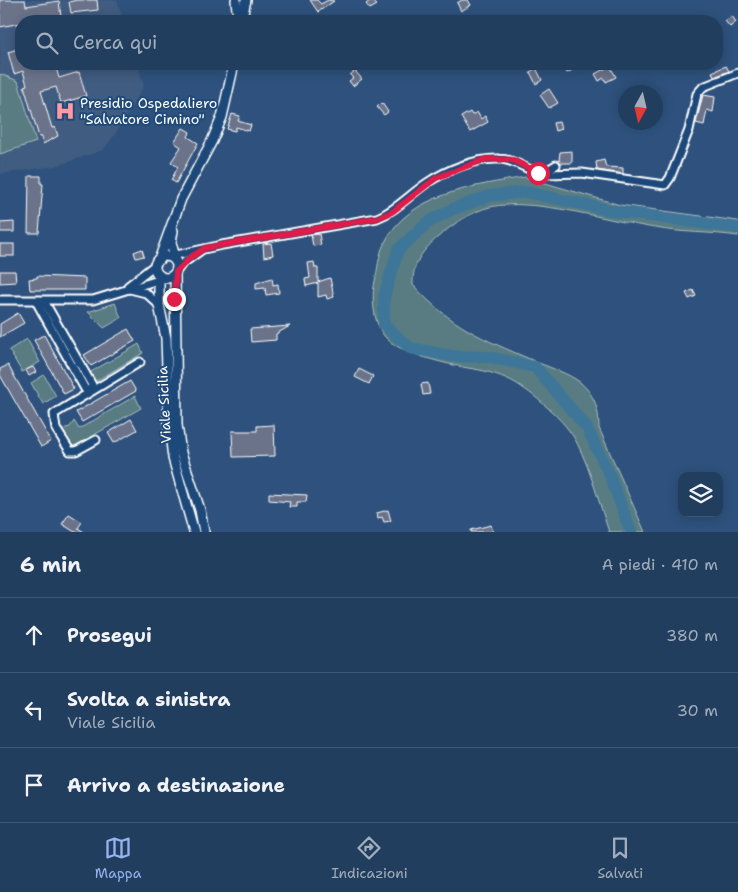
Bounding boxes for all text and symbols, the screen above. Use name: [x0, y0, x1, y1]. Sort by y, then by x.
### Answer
search box: [15, 15, 723, 70]
icon: search: [33, 29, 61, 57]
text: Cerca qui: [73, 30, 157, 55]
north arrow: [618, 85, 663, 130]
place label: Presidio Ospedaliero "Salvatore Cimino": [80, 94, 217, 128]
hospital icon: Presidio Ospedaliero "Salvatore Cimino": [54, 100, 76, 122]
route start: [527, 162, 550, 185]
route end: [163, 288, 186, 311]
street label: Viale Sicilia: [153, 366, 175, 444]
map controls: [678, 472, 723, 517]
button: layers: [678, 472, 723, 517]
text: 6 min: [20, 551, 81, 579]
text: A piedi · 410 m: [602, 554, 718, 575]
icon: ahead: [20, 621, 48, 649]
text: Prosegui: [67, 623, 152, 648]
text: 380 m: [666, 625, 718, 646]
text: Svolta a sinistra: [67, 687, 230, 712]
icon: left: [20, 696, 48, 724]
text: 30 m: [677, 700, 718, 721]
text: Viale Sicilia: [67, 712, 155, 733]
icon: arrive: [20, 771, 48, 799]
text: Arrivo a destinazione: [67, 773, 285, 798]
tab: Mappa: [95, 834, 141, 882]
tab: Indicazioni: [331, 834, 408, 882]
tab: Salvati: [597, 834, 643, 882]

